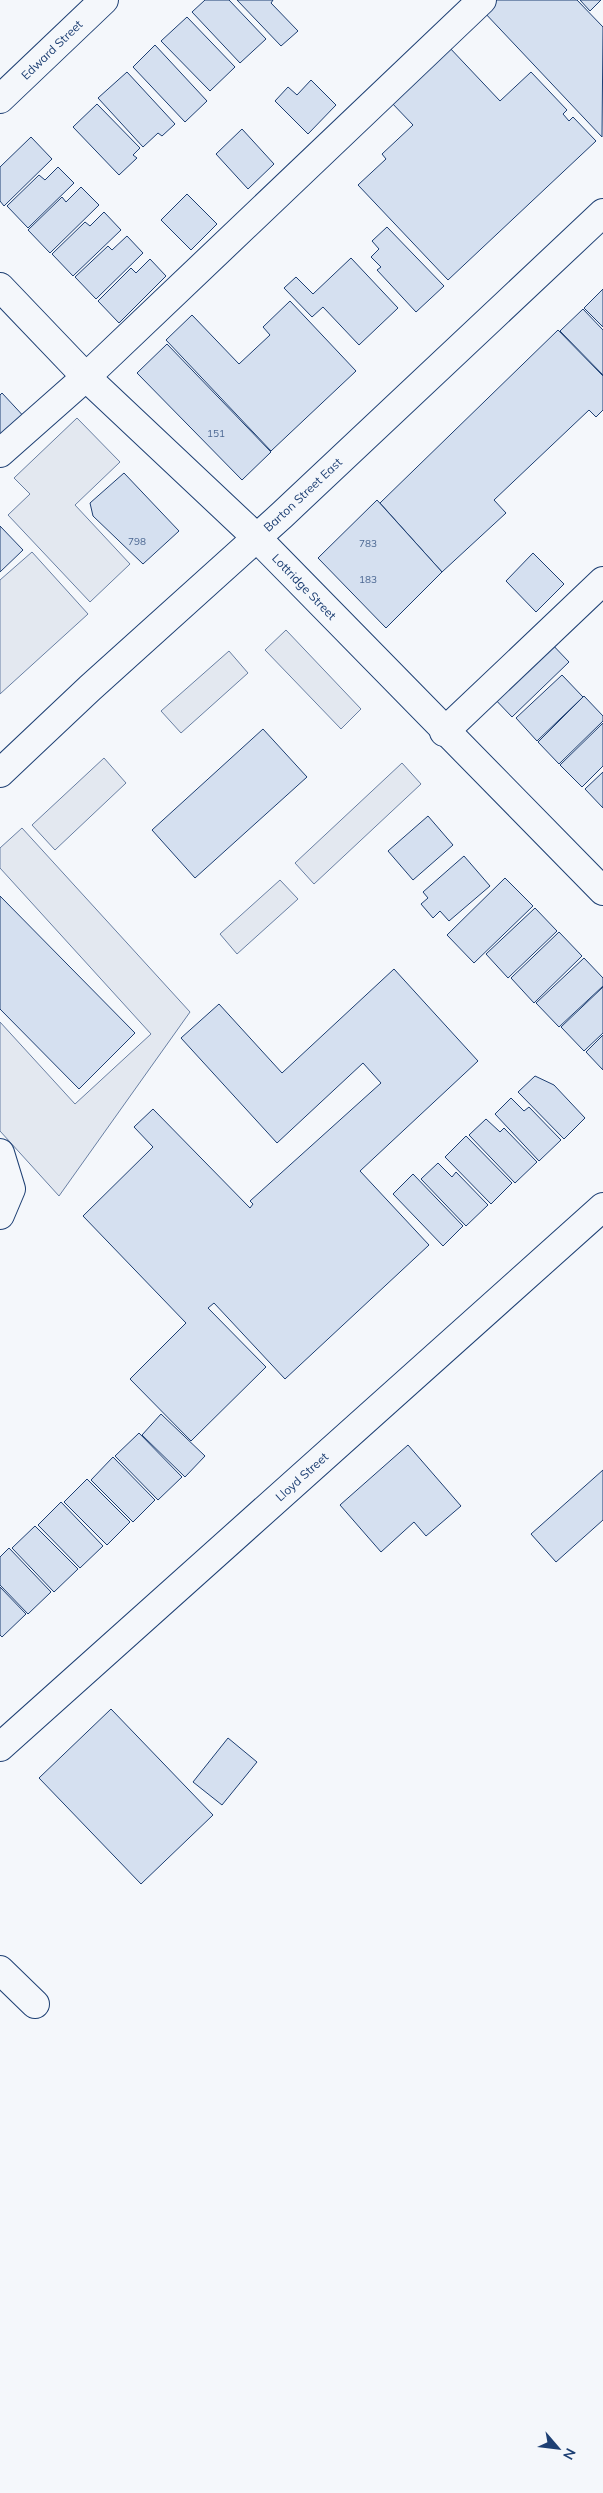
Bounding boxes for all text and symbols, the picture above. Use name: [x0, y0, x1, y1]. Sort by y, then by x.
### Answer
street label: Edward Street: [18, 17, 85, 83]
house number: 151: [207, 427, 225, 440]
street label: Barton Street East: [260, 454, 345, 535]
house number: 798: [128, 535, 146, 548]
house number: 783: [359, 537, 377, 550]
street label: Lottridge Street: [269, 551, 340, 623]
house number: 183: [359, 573, 377, 586]
street label: Lloyd Street: [272, 1449, 331, 1504]
north arrow: [533, 2423, 583, 2473]
text: N: [559, 2445, 580, 2463]

